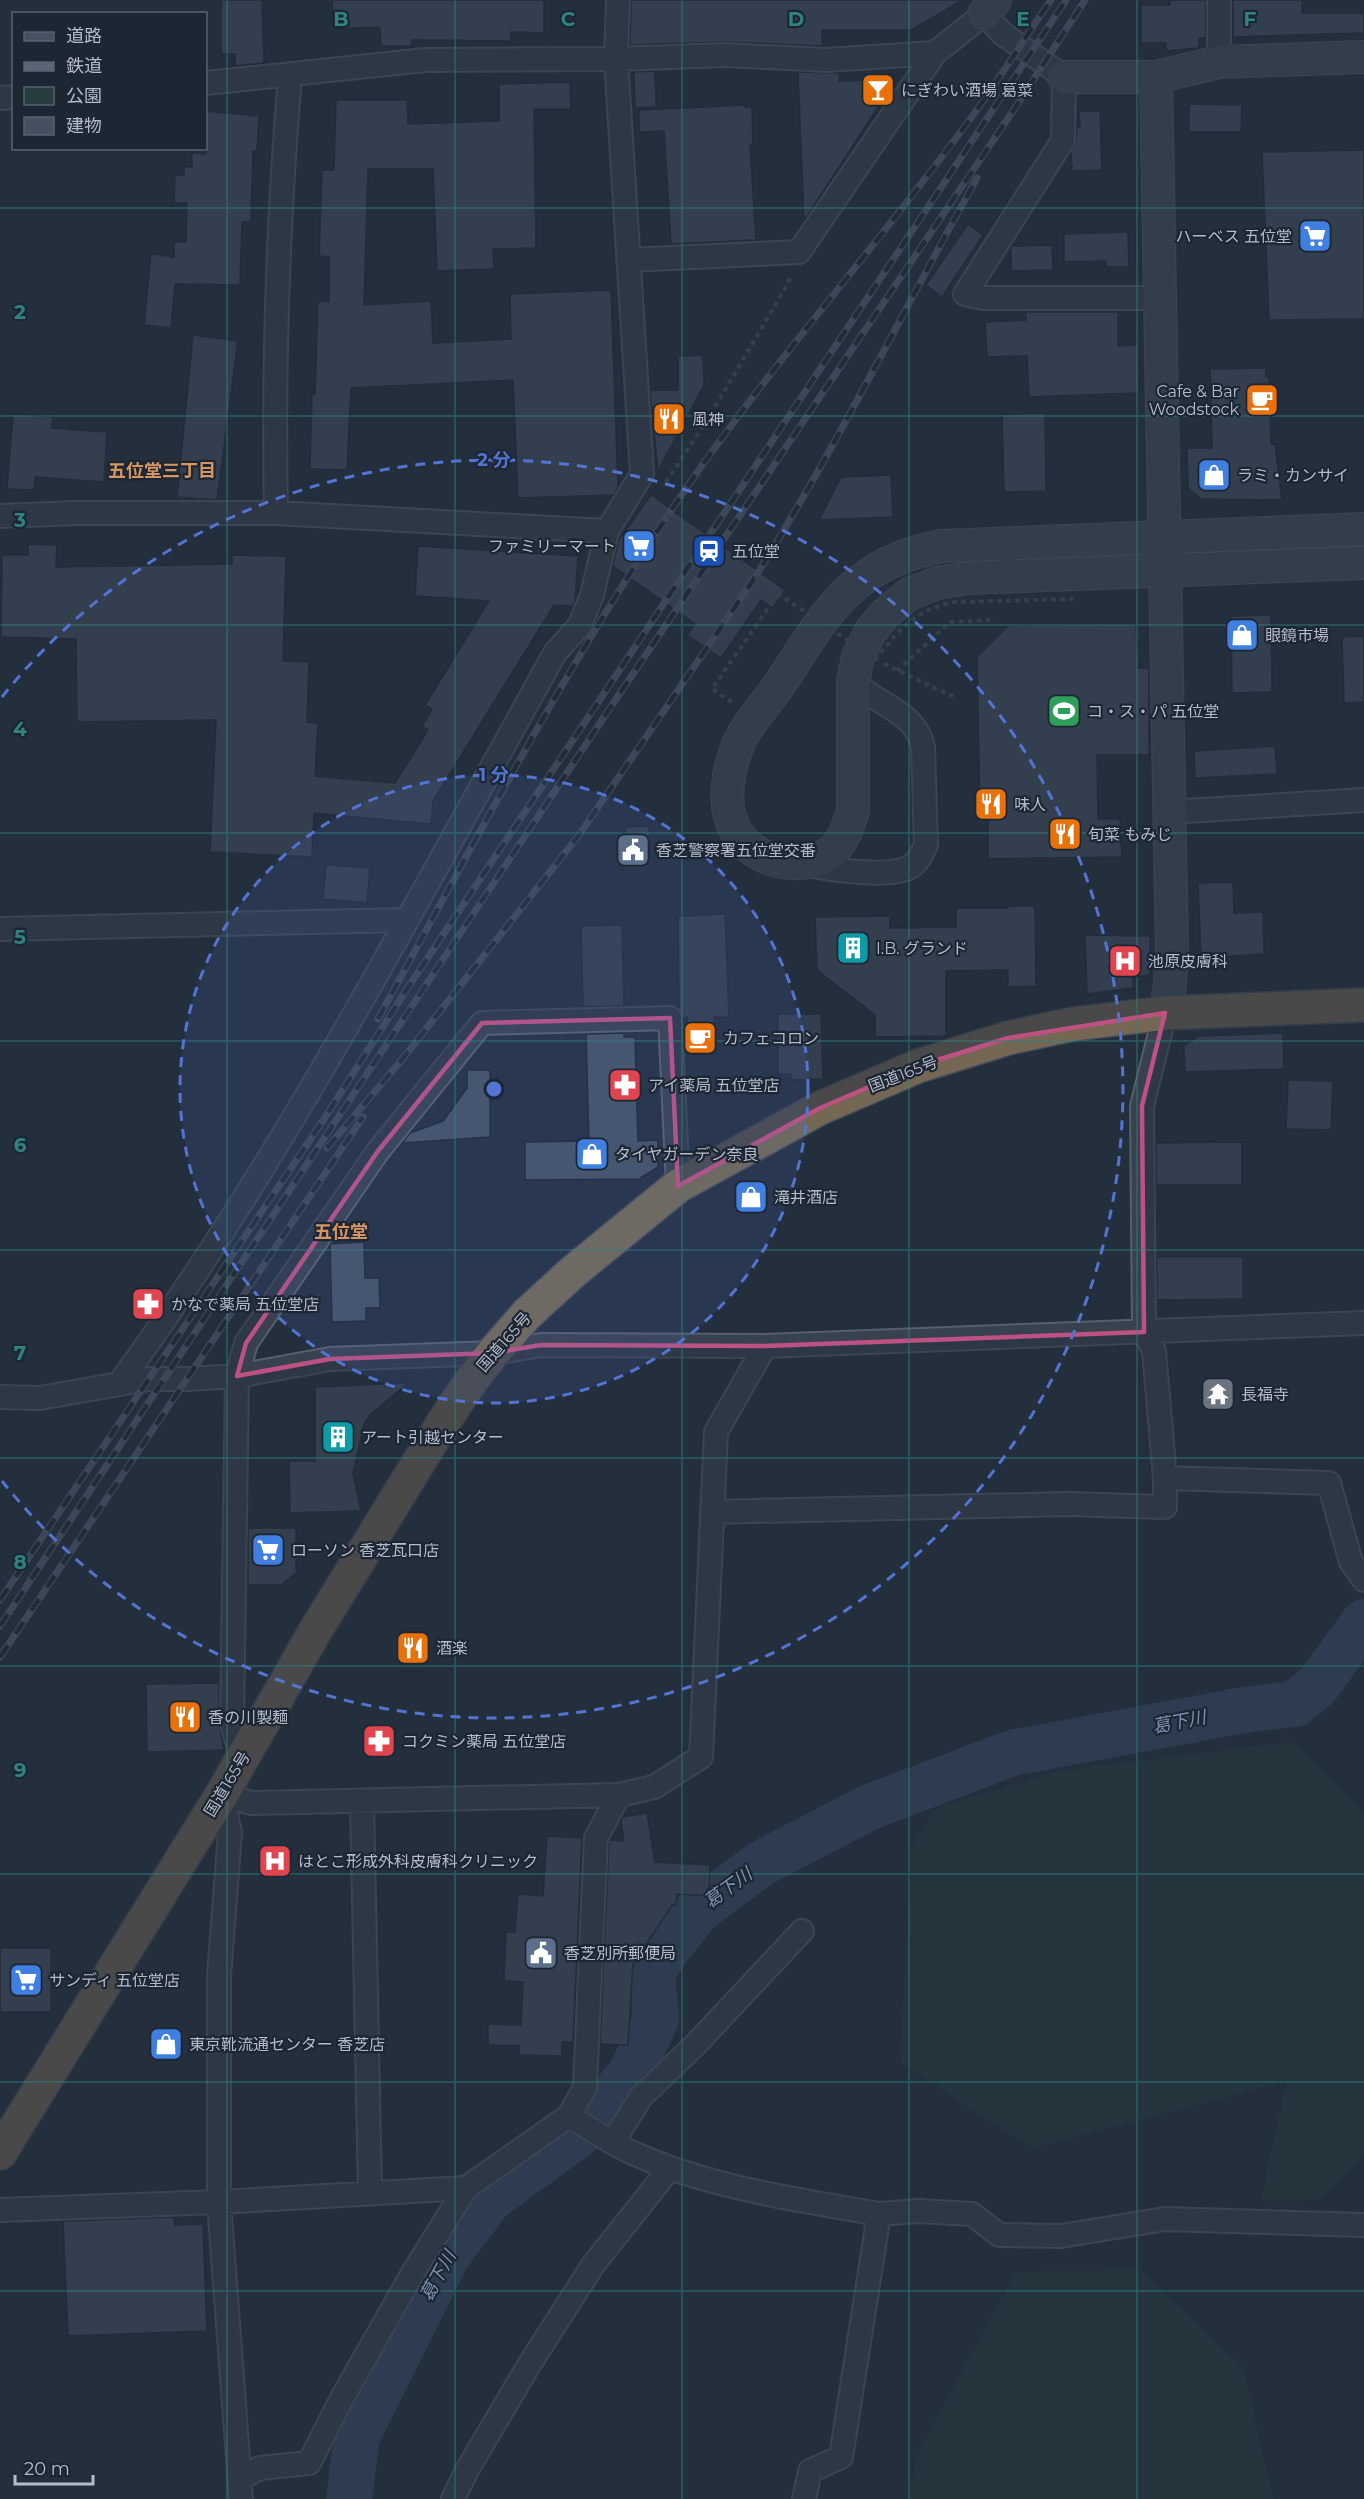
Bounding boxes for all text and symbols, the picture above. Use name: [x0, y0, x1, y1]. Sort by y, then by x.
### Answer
text: B: [333, 7, 349, 31]
text: C: [561, 7, 576, 31]
text: D: [788, 7, 804, 31]
text: E: [1016, 7, 1030, 31]
text: F: [1244, 7, 1257, 31]
legend: [12, 12, 207, 150]
text: 道路: [66, 25, 102, 47]
text: 鉄道: [66, 55, 102, 77]
bar icon: にぎわい酒場 葛菜: [860, 72, 896, 108]
place label: にぎわい酒場 葛菜: [901, 81, 1033, 100]
text: 公園: [66, 85, 102, 107]
text: 建物: [66, 115, 102, 137]
supermarket icon: ハーベス 五位堂: [1297, 218, 1333, 254]
place label: ハーベス 五位堂: [1175, 227, 1292, 246]
text: 2: [14, 300, 26, 324]
place label: Cafe & Bar Woodstock: [1149, 382, 1239, 419]
cafe icon: Cafe & Bar Woodstock: [1244, 382, 1280, 418]
restaurant icon: 風神: [651, 401, 687, 437]
place label: 風神: [692, 410, 724, 429]
text: 2 分: [477, 449, 511, 471]
shop icon: ラミ・カンサイ: [1196, 457, 1232, 493]
district label: 五位堂三丁目: [108, 460, 216, 482]
place label: ラミ・カンサイ: [1237, 466, 1349, 485]
text: 3: [13, 508, 26, 532]
supermarket icon: ファミリーマート: [621, 528, 657, 564]
station icon: 五位堂: [691, 533, 727, 569]
place label: ファミリーマート: [488, 537, 616, 556]
place label: 五位堂: [732, 542, 780, 561]
shop icon: 眼鏡市場: [1224, 617, 1260, 653]
place label: 眼鏡市場: [1265, 626, 1329, 645]
sports icon: コ・ス・パ 五位堂: [1046, 693, 1082, 729]
place label: コ・ス・パ 五位堂: [1087, 702, 1219, 721]
text: 4: [13, 717, 27, 741]
text: 1 分: [479, 764, 509, 786]
restaurant icon: 味人: [973, 786, 1009, 822]
place label: 味人: [1014, 795, 1046, 814]
restaurant icon: 旬菜 もみじ: [1047, 816, 1083, 852]
place label: 旬菜 もみじ: [1088, 825, 1172, 844]
public building icon: 香芝警察署五位堂交番: [615, 832, 651, 868]
place label: 香芝警察署五位堂交番: [656, 841, 816, 860]
text: 5: [14, 925, 26, 949]
building icon: I.B. グランド: [835, 930, 871, 966]
place label: I.B. グランド: [876, 939, 968, 958]
hospital icon: 池原皮膚科: [1107, 943, 1143, 979]
place label: 池原皮膚科: [1148, 952, 1228, 971]
cafe icon: カフェコロン: [682, 1020, 718, 1056]
place label: カフェコロン: [723, 1029, 819, 1048]
street label: 国道165号: [866, 1052, 940, 1096]
pharmacy icon: アイ薬局 五位堂店: [607, 1067, 643, 1103]
place label: アイ薬局 五位堂店: [648, 1076, 779, 1095]
centre of rings: [484, 1079, 504, 1099]
text: 6: [14, 1133, 27, 1157]
shop icon: タイヤガーデン奈良: [574, 1136, 610, 1172]
place label: タイヤガーデン奈良: [615, 1145, 759, 1164]
shop icon: 滝井酒店: [733, 1179, 769, 1215]
place label: 滝井酒店: [774, 1188, 838, 1207]
district label: 五位堂: [314, 1221, 368, 1243]
pharmacy icon: かなで薬局 五位堂店: [130, 1286, 166, 1322]
place label: かなで薬局 五位堂店: [171, 1295, 319, 1314]
street label: 国道165号: [473, 1308, 535, 1376]
text: 7: [14, 1341, 26, 1365]
temple icon: 長福寺: [1200, 1376, 1236, 1412]
place label: 長福寺: [1241, 1385, 1289, 1404]
building icon: アート引越センター: [320, 1419, 356, 1455]
place label: アート引越センター: [361, 1428, 504, 1447]
supermarket icon: ローソン 香芝瓦口店: [250, 1532, 286, 1568]
place label: ローソン 香芝瓦口店: [291, 1541, 439, 1560]
text: 8: [13, 1550, 27, 1574]
restaurant icon: 酒楽: [395, 1630, 431, 1666]
place label: 酒楽: [436, 1639, 468, 1658]
restaurant icon: 香の川製麺: [167, 1699, 203, 1735]
water label: 葛下川: [1150, 1706, 1210, 1738]
place label: 香の川製麺: [208, 1708, 288, 1727]
pharmacy icon: コクミン薬局 五位堂店: [361, 1723, 397, 1759]
place label: コクミン薬局 五位堂店: [402, 1732, 566, 1751]
street label: 国道165号: [200, 1748, 254, 1820]
text: 9: [14, 1758, 26, 1782]
hospital icon: はとこ形成外科皮膚科クリニック: [257, 1843, 293, 1879]
place label: はとこ形成外科皮膚科クリニック: [298, 1852, 538, 1871]
water label: 葛下川: [700, 1862, 758, 1913]
public building icon: 香芝別所郵便局: [523, 1935, 559, 1971]
place label: 香芝別所郵便局: [564, 1944, 676, 1963]
supermarket icon: サンディ 五位堂店: [8, 1962, 44, 1998]
place label: サンディ 五位堂店: [49, 1971, 180, 1990]
shop icon: 東京靴流通センター 香芝店: [148, 2026, 184, 2062]
place label: 東京靴流通センター 香芝店: [189, 2035, 385, 2054]
water label: 葛下川: [415, 2245, 462, 2305]
scale bar: [15, 2448, 93, 2486]
text: 20 m: [24, 2458, 70, 2480]

